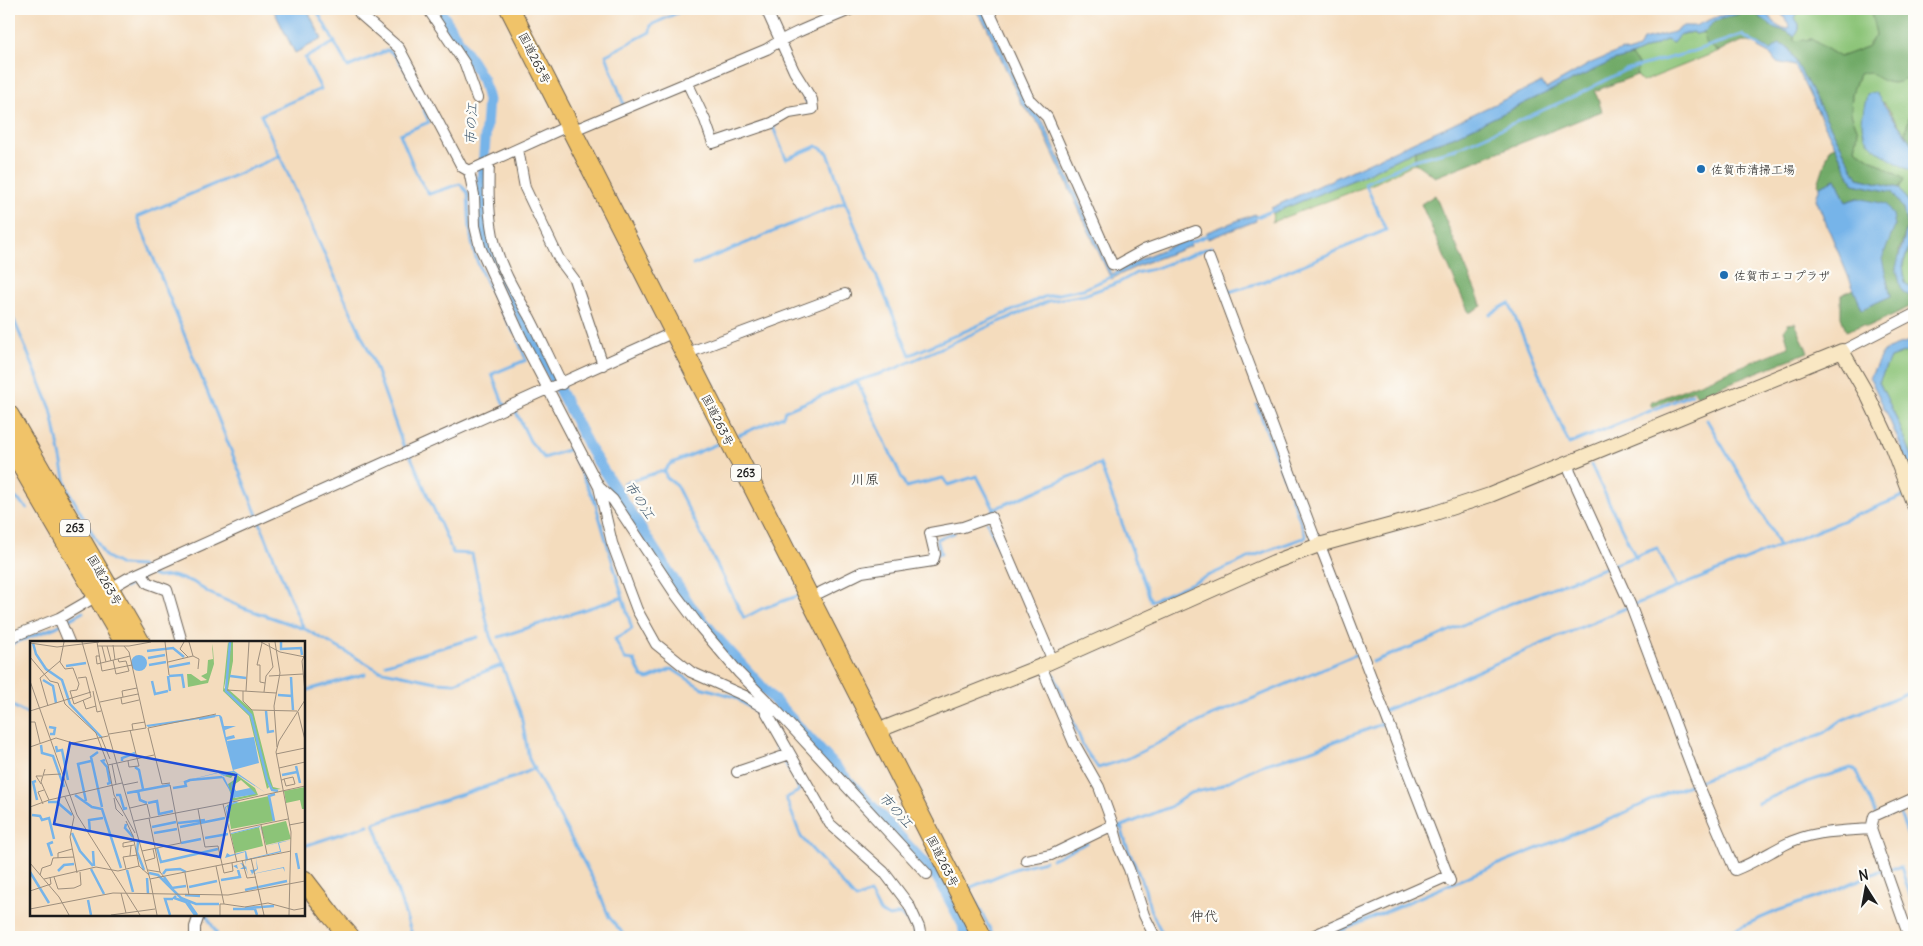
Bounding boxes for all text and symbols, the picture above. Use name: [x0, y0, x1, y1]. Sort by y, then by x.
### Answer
street label: 国道263号: [516, 30, 554, 86]
water label: 市の江: [461, 102, 481, 145]
place label: 佐賀市清掃工場: [1711, 162, 1795, 177]
marker: 佐賀市清掃工場: [1695, 163, 1707, 175]
place label: 佐賀市エコプラザ: [1734, 268, 1830, 283]
marker: 佐賀市エコプラザ: [1718, 269, 1730, 281]
street label: 国道263号: [699, 392, 737, 448]
road number: 263: [731, 464, 761, 482]
district label: 川原: [851, 470, 879, 488]
water label: 市の江: [621, 477, 660, 523]
road number: 263: [60, 520, 90, 536]
street label: 国道263号: [84, 552, 126, 608]
inset map: [30, 641, 305, 916]
water label: 市の江: [875, 788, 917, 832]
street label: 国道263号: [924, 833, 962, 889]
north arrow: [1840, 864, 1890, 914]
text: N: [1857, 865, 1870, 885]
district label: 仲代: [1190, 907, 1218, 925]

